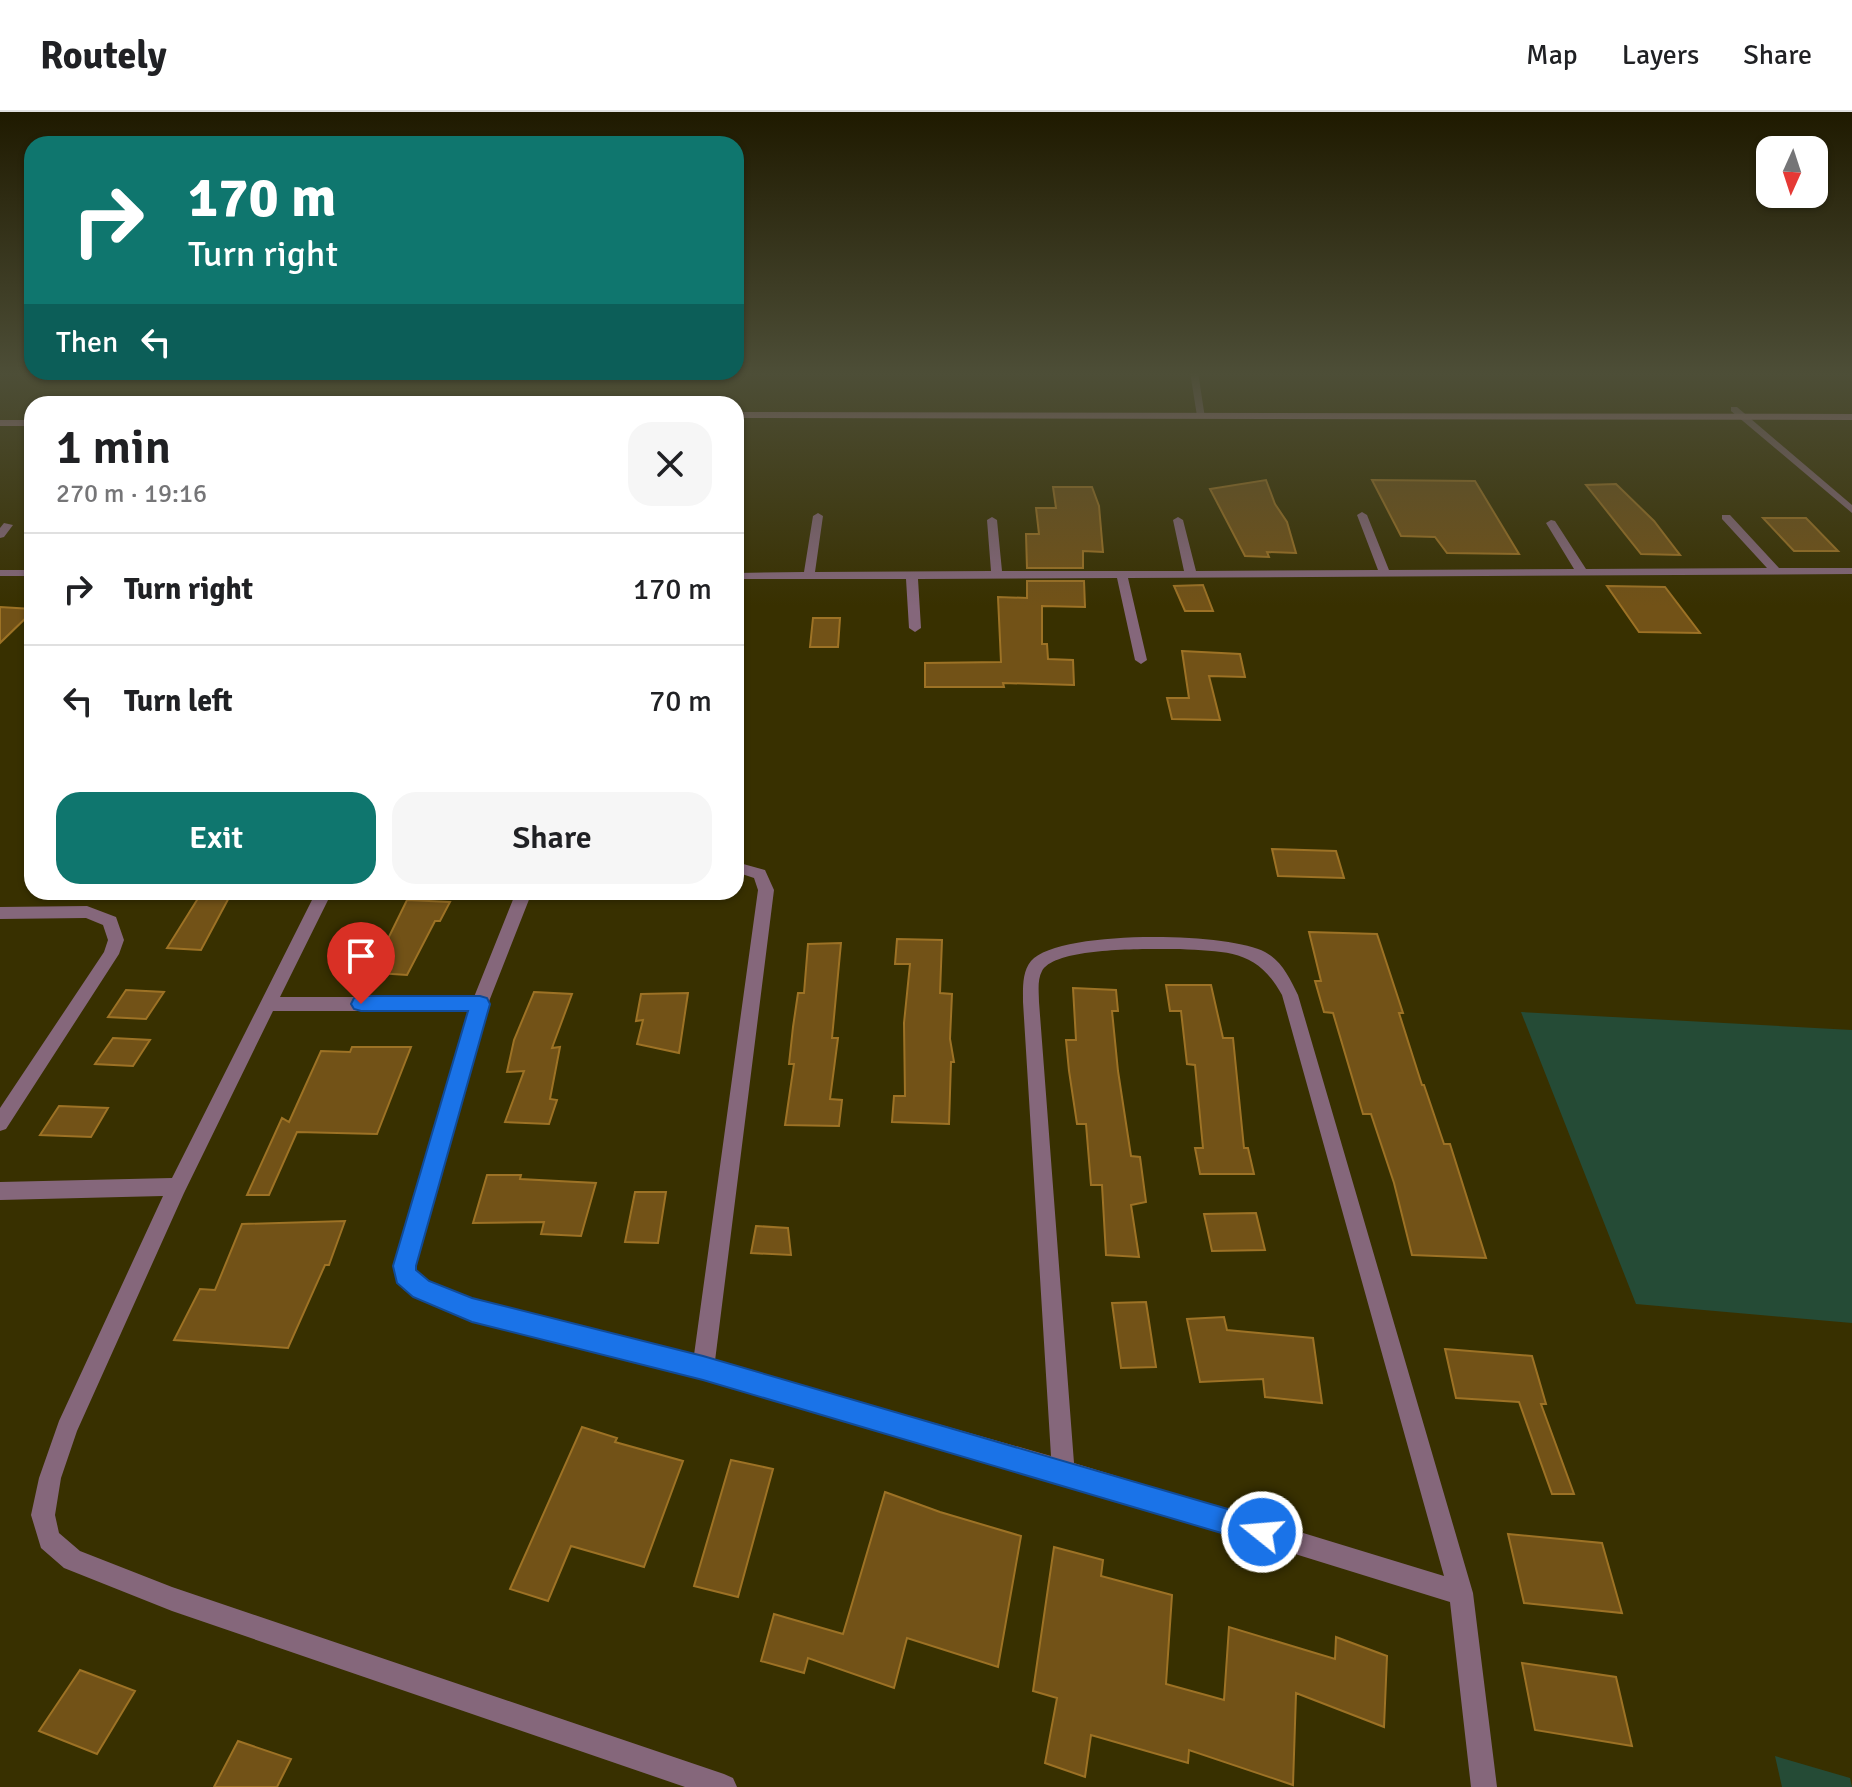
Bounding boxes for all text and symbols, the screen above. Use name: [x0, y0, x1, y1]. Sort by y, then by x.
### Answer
text: Routely: [40, 32, 167, 79]
text: Map: [1526, 38, 1578, 72]
text: Layers: [1622, 38, 1699, 72]
text: Share: [1743, 38, 1812, 72]
north arrow: [1756, 136, 1828, 208]
map controls: [1756, 136, 1828, 208]
text: 170 m: [188, 163, 336, 232]
icon: right: [56, 168, 160, 272]
text: Turn right: [188, 232, 338, 277]
icon: left: [134, 320, 178, 364]
text: Then: [56, 324, 118, 361]
text: 1 min: [56, 418, 171, 477]
button: close: [628, 422, 712, 506]
text: 270 m · 19:16: [56, 478, 207, 510]
icon: right: [56, 567, 100, 611]
text: Turn right: [124, 571, 253, 608]
text: 170 m: [633, 571, 712, 608]
icon: left: [56, 679, 100, 723]
text: Turn left: [124, 683, 233, 720]
text: 70 m: [649, 683, 712, 720]
button: Exit: [56, 792, 376, 884]
button: Share: [392, 792, 712, 884]
pin: [327, 922, 395, 1004]
icon: arrive: [339, 934, 383, 978]
position arrow: [1220, 1490, 1304, 1574]

